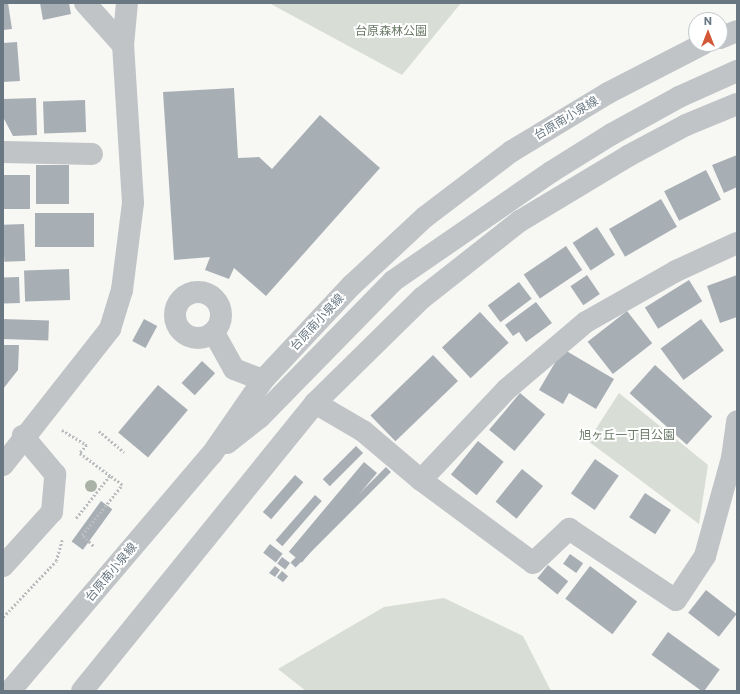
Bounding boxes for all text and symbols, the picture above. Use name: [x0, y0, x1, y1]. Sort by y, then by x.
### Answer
north arrow: [688, 12, 728, 52]
text: N: [704, 14, 712, 27]
park label: 台原森林公園: [355, 24, 427, 38]
street label: 台原南小泉線: [531, 93, 601, 143]
street label: 台原南小泉線: [287, 291, 347, 353]
park label: 旭ヶ丘一丁目公園: [579, 428, 675, 442]
street label: 台原南小泉線: [82, 540, 140, 604]

